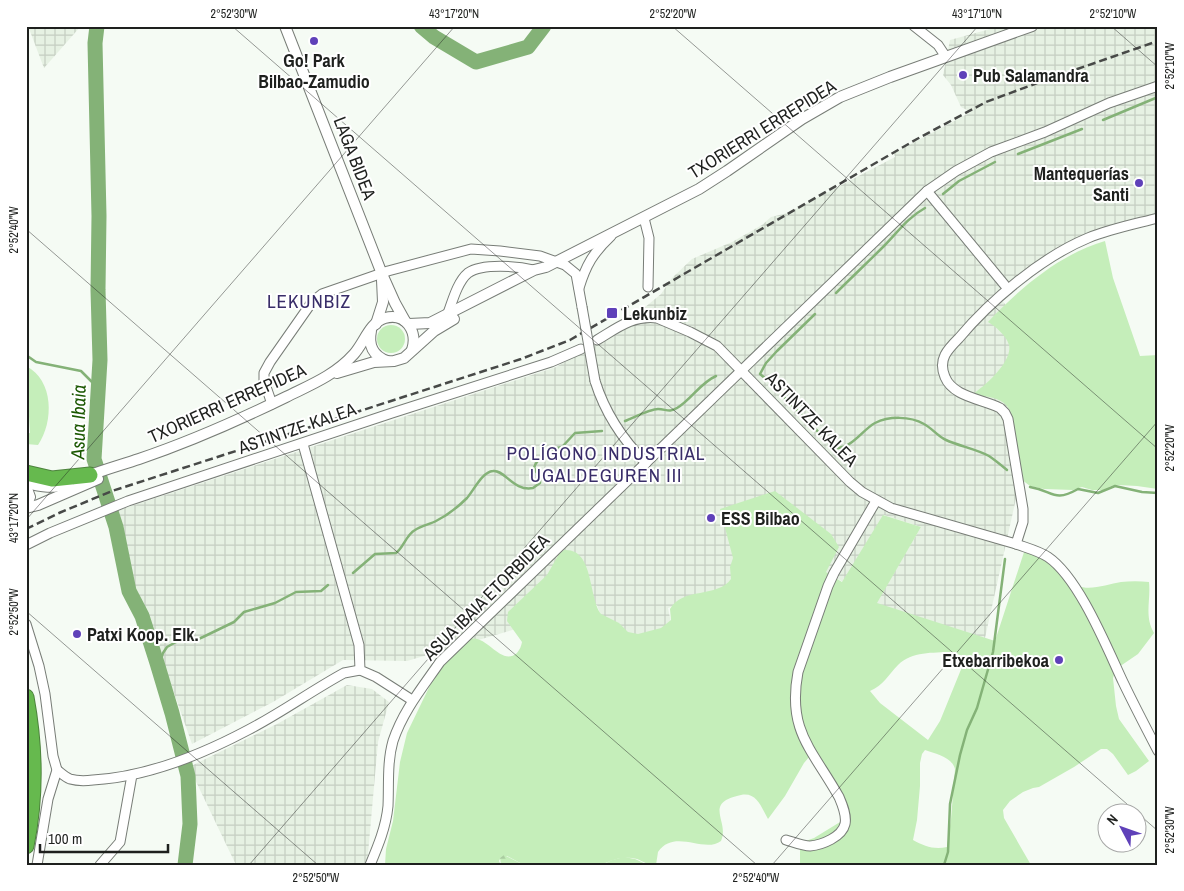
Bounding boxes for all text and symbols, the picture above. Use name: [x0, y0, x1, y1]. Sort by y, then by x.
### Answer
text: 2°52'30"W: [211, 6, 258, 22]
text: 43°17'20"N: [429, 6, 479, 22]
text: 2°52'20"W: [650, 6, 697, 22]
text: 43°17'10"N: [952, 6, 1002, 22]
text: 2°52'10"W: [1090, 6, 1137, 22]
marker: Go! Park Bilbao-Zamudio: [308, 35, 320, 47]
text: 2°52'10"W: [1162, 42, 1178, 89]
place label: Go! Park Bilbao-Zamudio: [258, 48, 370, 94]
place label: Pub Salamandra: [973, 63, 1089, 88]
marker: Pub Salamandra: [957, 69, 969, 81]
street label: TXORIERRI ERREPIDEA: [683, 73, 841, 185]
street label: LAGA BIDEA: [328, 113, 382, 203]
place label: Mantequerías Santi: [1034, 161, 1129, 207]
marker: Mantequerías Santi: [1133, 177, 1145, 189]
text: 2°52'40"W: [6, 206, 22, 253]
district label: LEKUNBIZ: [267, 288, 351, 314]
place label: Lekunbiz: [623, 301, 688, 326]
marker: Lekunbiz: [605, 306, 619, 320]
street label: TXORIERRI ERREPIDEA: [144, 357, 310, 449]
street label: ASTINTZE KALEA: [760, 365, 864, 472]
water label: Asua Ibaia: [64, 384, 92, 460]
street label: ASTINTZE KALEA: [234, 396, 359, 460]
text: 2°52'20"W: [1162, 424, 1178, 471]
district label: POLÍGONO INDUSTRIAL UGALDEGUREN III: [506, 440, 706, 488]
text: 43°17'20"N: [6, 493, 22, 543]
place label: ESS Bilbao: [721, 506, 800, 531]
marker: ESS Bilbao: [705, 512, 717, 524]
street label: ASUA IBAIA ETORBIDEA: [416, 528, 555, 667]
text: 2°52'50"W: [6, 588, 22, 635]
place label: Patxi Koop. Elk.: [87, 622, 199, 647]
marker: Patxi Koop. Elk.: [71, 628, 83, 640]
place label: Etxebarribekoa: [942, 648, 1050, 673]
marker: Etxebarribekoa: [1053, 654, 1065, 666]
north arrow: [1096, 804, 1146, 854]
text: 2°52'30"W: [1162, 806, 1178, 853]
text: N: [1103, 810, 1122, 829]
scale bar: [40, 821, 168, 853]
text: 100 m: [48, 828, 82, 849]
text: 2°52'50"W: [293, 870, 340, 886]
text: 2°52'40"W: [733, 870, 780, 886]

